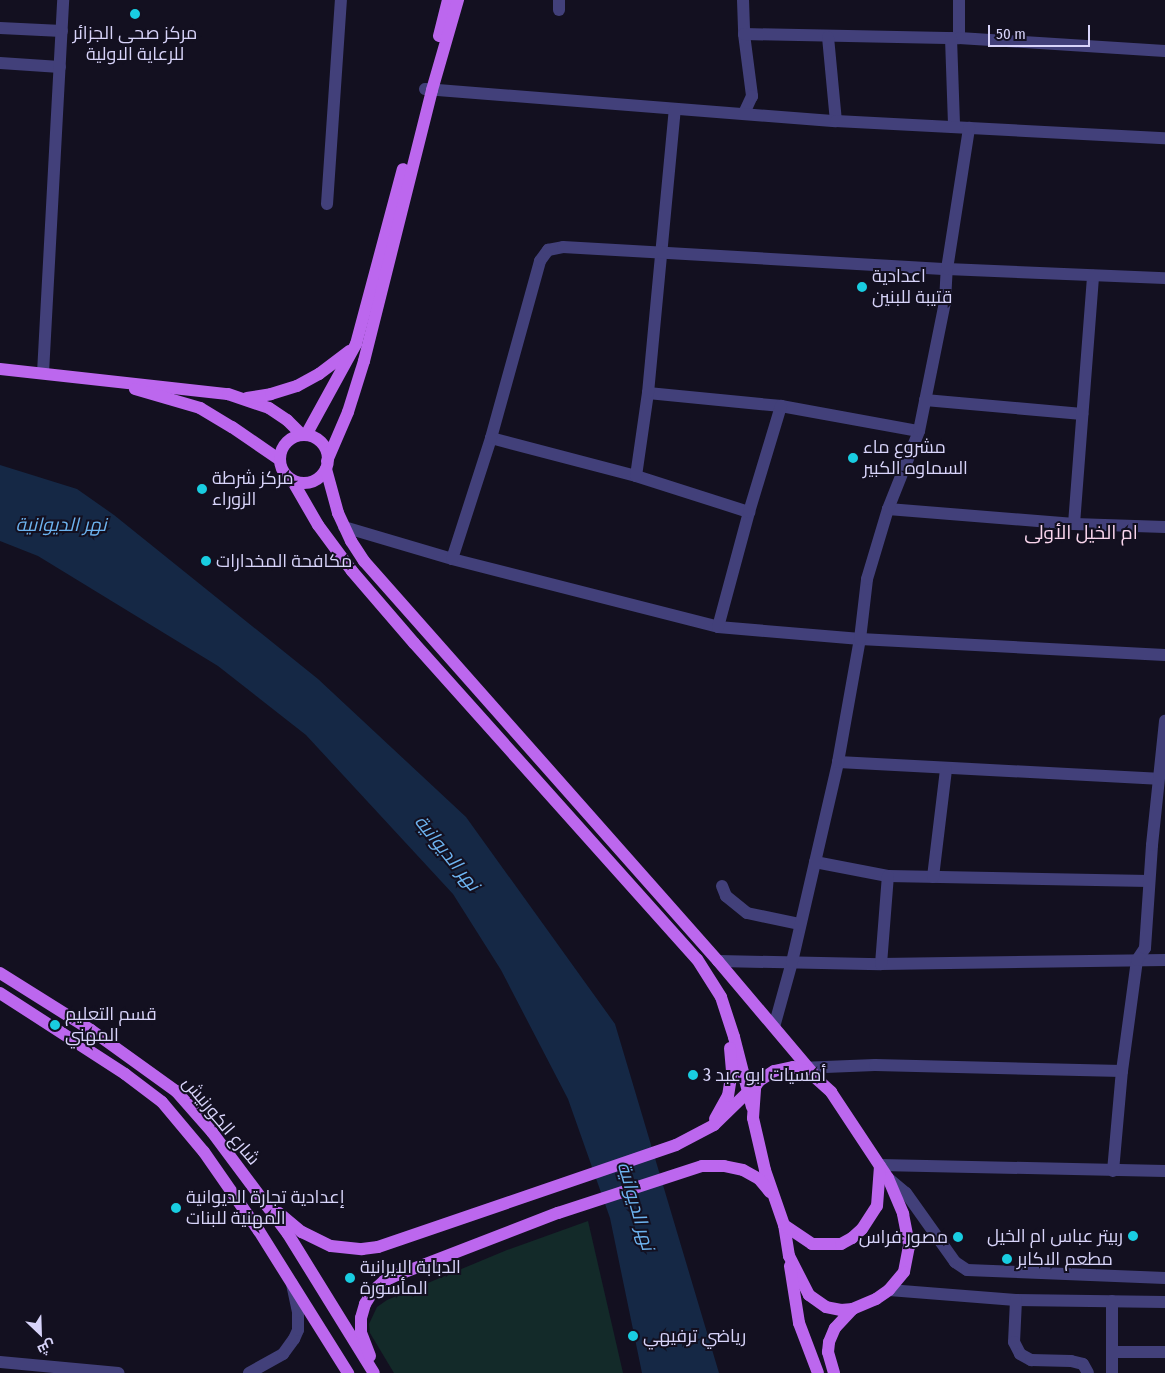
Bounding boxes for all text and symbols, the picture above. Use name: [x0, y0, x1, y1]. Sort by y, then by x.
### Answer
marker: مركز صحي الجزائر للرعاية الاولية: [128, 7, 142, 21]
scale bar: [990, 15, 1092, 47]
place label: مركز صحي الجزائر للرعاية الاولية: [73, 23, 197, 66]
text: 50 m: [996, 25, 1026, 43]
place label: اعدادية قتيبة للبنين: [872, 266, 952, 308]
marker: اعدادية قتيبة للبنين: [856, 281, 868, 293]
place label: مشروع ماء السماوه الكبير: [863, 437, 968, 479]
marker: مشروع ماء السماوه الكبير: [847, 452, 859, 464]
place label: مركز شرطة الزوراء: [212, 468, 294, 510]
marker: مركز شرطة الزوراء: [196, 483, 208, 495]
water label: نهر الديوانية: [16, 514, 106, 536]
district label: ام الخيل الأولى: [1024, 522, 1138, 544]
place label: مكافحة المخدارات: [216, 550, 352, 572]
marker: مكافحة المخدارات: [200, 555, 212, 567]
water label: نهر الديوانية: [410, 810, 484, 896]
place label: قسم التعليم المهني: [65, 1004, 157, 1046]
marker: قسم التعليم المهني: [49, 1019, 61, 1031]
place label: أمسيات ابو عبد 3: [703, 1064, 826, 1086]
marker: أمسيات ابو عبد 3: [687, 1069, 699, 1081]
street label: شارع الكورنيش: [178, 1073, 264, 1169]
water label: نهر الديوانية: [613, 1159, 659, 1253]
place label: إعدادية تجارة الديوانية المهنية للبنات: [186, 1187, 345, 1230]
marker: إعدادية تجارة الديوانية المهنية للبنات: [170, 1202, 182, 1214]
place label: ربيتر عباس ام الخيل: [987, 1225, 1123, 1247]
place label: مصور فراس: [859, 1226, 948, 1248]
marker: ربيتر عباس ام الخيل: [1127, 1230, 1139, 1242]
marker: مصور فراس: [952, 1231, 964, 1243]
place label: مطعم الاكابر: [1017, 1248, 1113, 1270]
marker: مطعم الاكابر: [1001, 1253, 1013, 1265]
place label: الدبابة الايرانية المأسورة: [360, 1257, 461, 1300]
marker: الدبابة الايرانية المأسورة: [344, 1272, 356, 1284]
north arrow: [15, 1308, 65, 1358]
place label: رياضي ترفيهي: [643, 1325, 746, 1347]
marker: رياضي ترفيهي: [627, 1330, 639, 1342]
text: ش: [35, 1336, 58, 1359]

